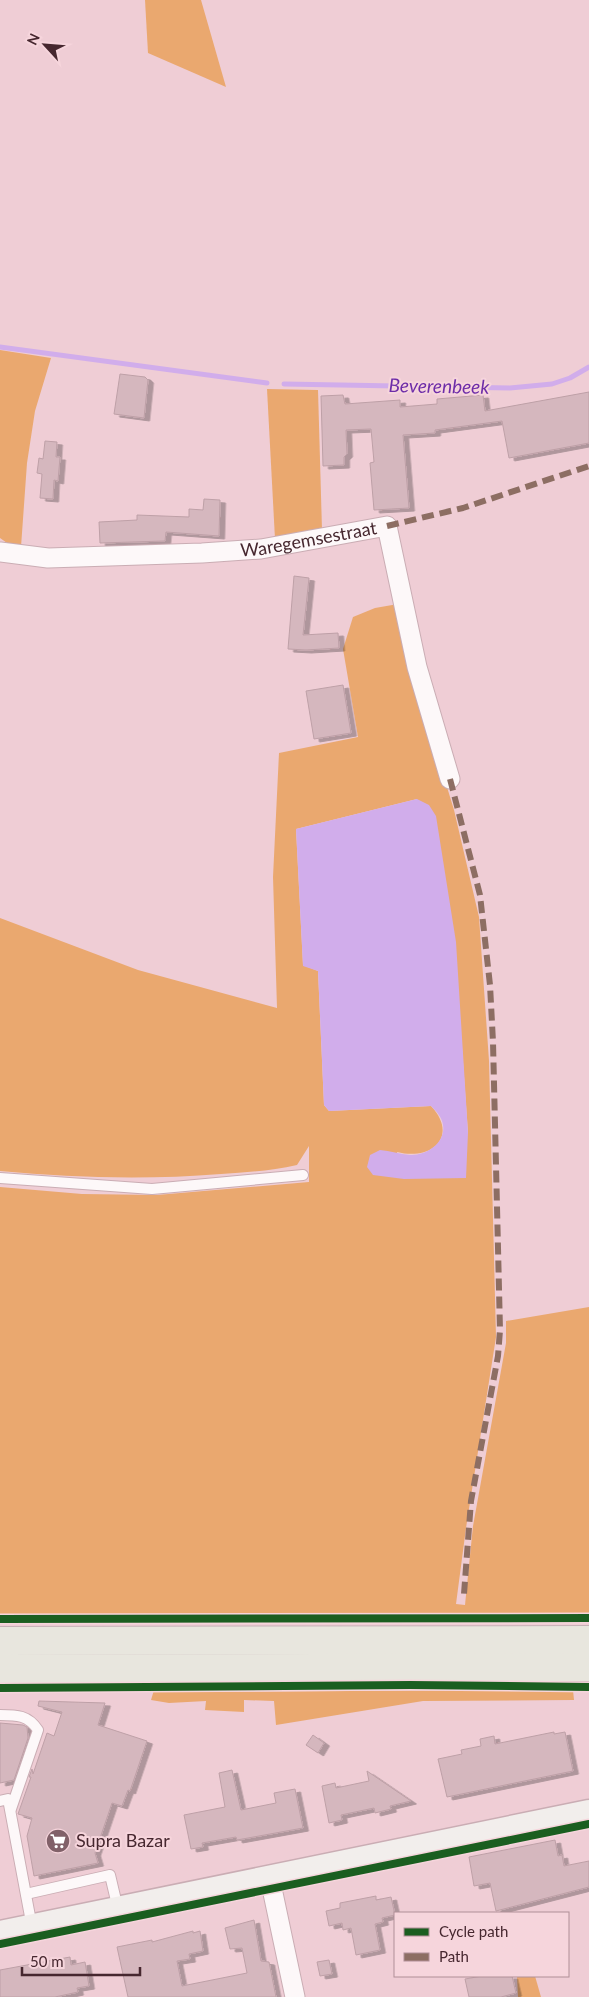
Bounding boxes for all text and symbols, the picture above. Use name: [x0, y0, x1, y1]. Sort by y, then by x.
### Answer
north arrow: [20, 20, 70, 70]
text: N: [23, 31, 43, 48]
water label: Beverenbeek: [388, 373, 491, 398]
street label: Waregemsestraat: [240, 516, 379, 560]
supermarket icon: Supra Bazar: [45, 1828, 71, 1854]
place label: Supra Bazar: [76, 1829, 170, 1851]
legend: [394, 1912, 569, 1977]
text: Cycle path: [439, 1922, 508, 1940]
scale bar: [22, 1944, 140, 1976]
text: Path: [439, 1947, 469, 1965]
text: 50 m: [30, 1952, 64, 1970]

